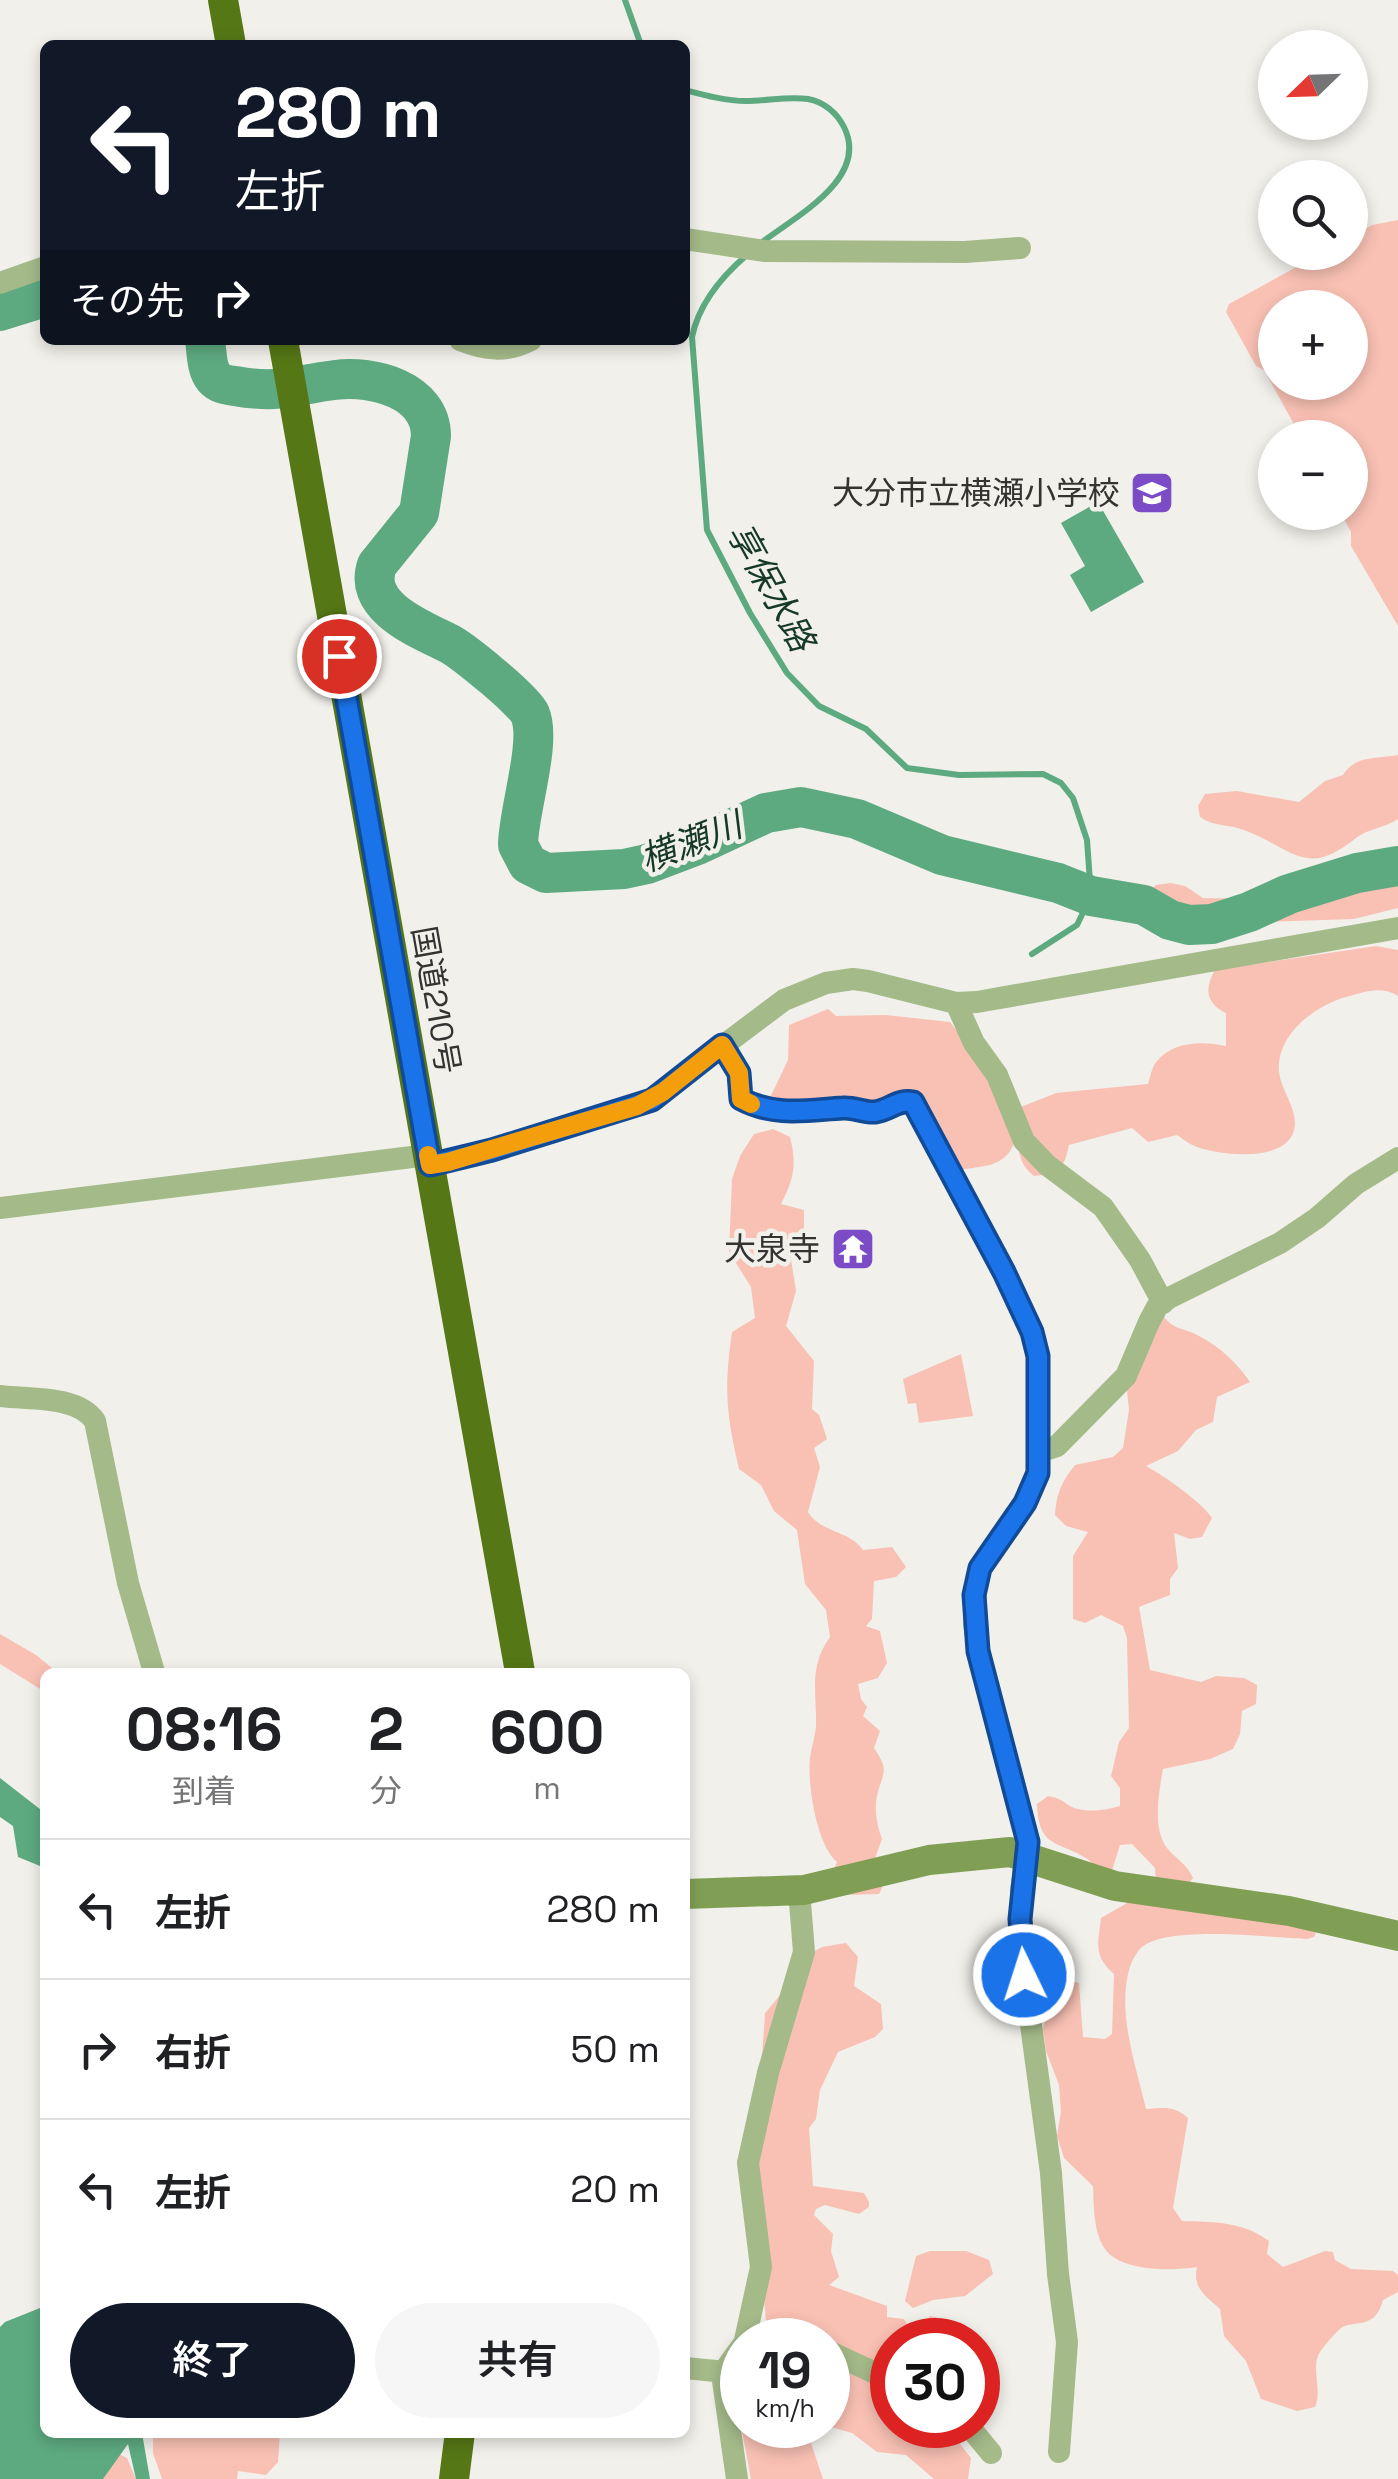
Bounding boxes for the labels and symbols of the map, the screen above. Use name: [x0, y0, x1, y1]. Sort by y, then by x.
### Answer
north arrow: [1258, 30, 1368, 140]
school or university icon: 大分市立横瀬小学校: [1129, 470, 1175, 516]
place label: 大分市立横瀬小学校: [832, 473, 1120, 513]
water label: 享保水路: [718, 515, 826, 662]
pin: [297, 614, 382, 699]
water label: 横瀬川: [634, 801, 752, 881]
street label: 国道210号: [403, 923, 469, 1077]
temple icon: 大泉寺: [830, 1226, 876, 1272]
place label: 大泉寺: [724, 1229, 820, 1269]
position arrow: [972, 1923, 1076, 2027]
speed limit sign: 30: [870, 2318, 1000, 2448]

